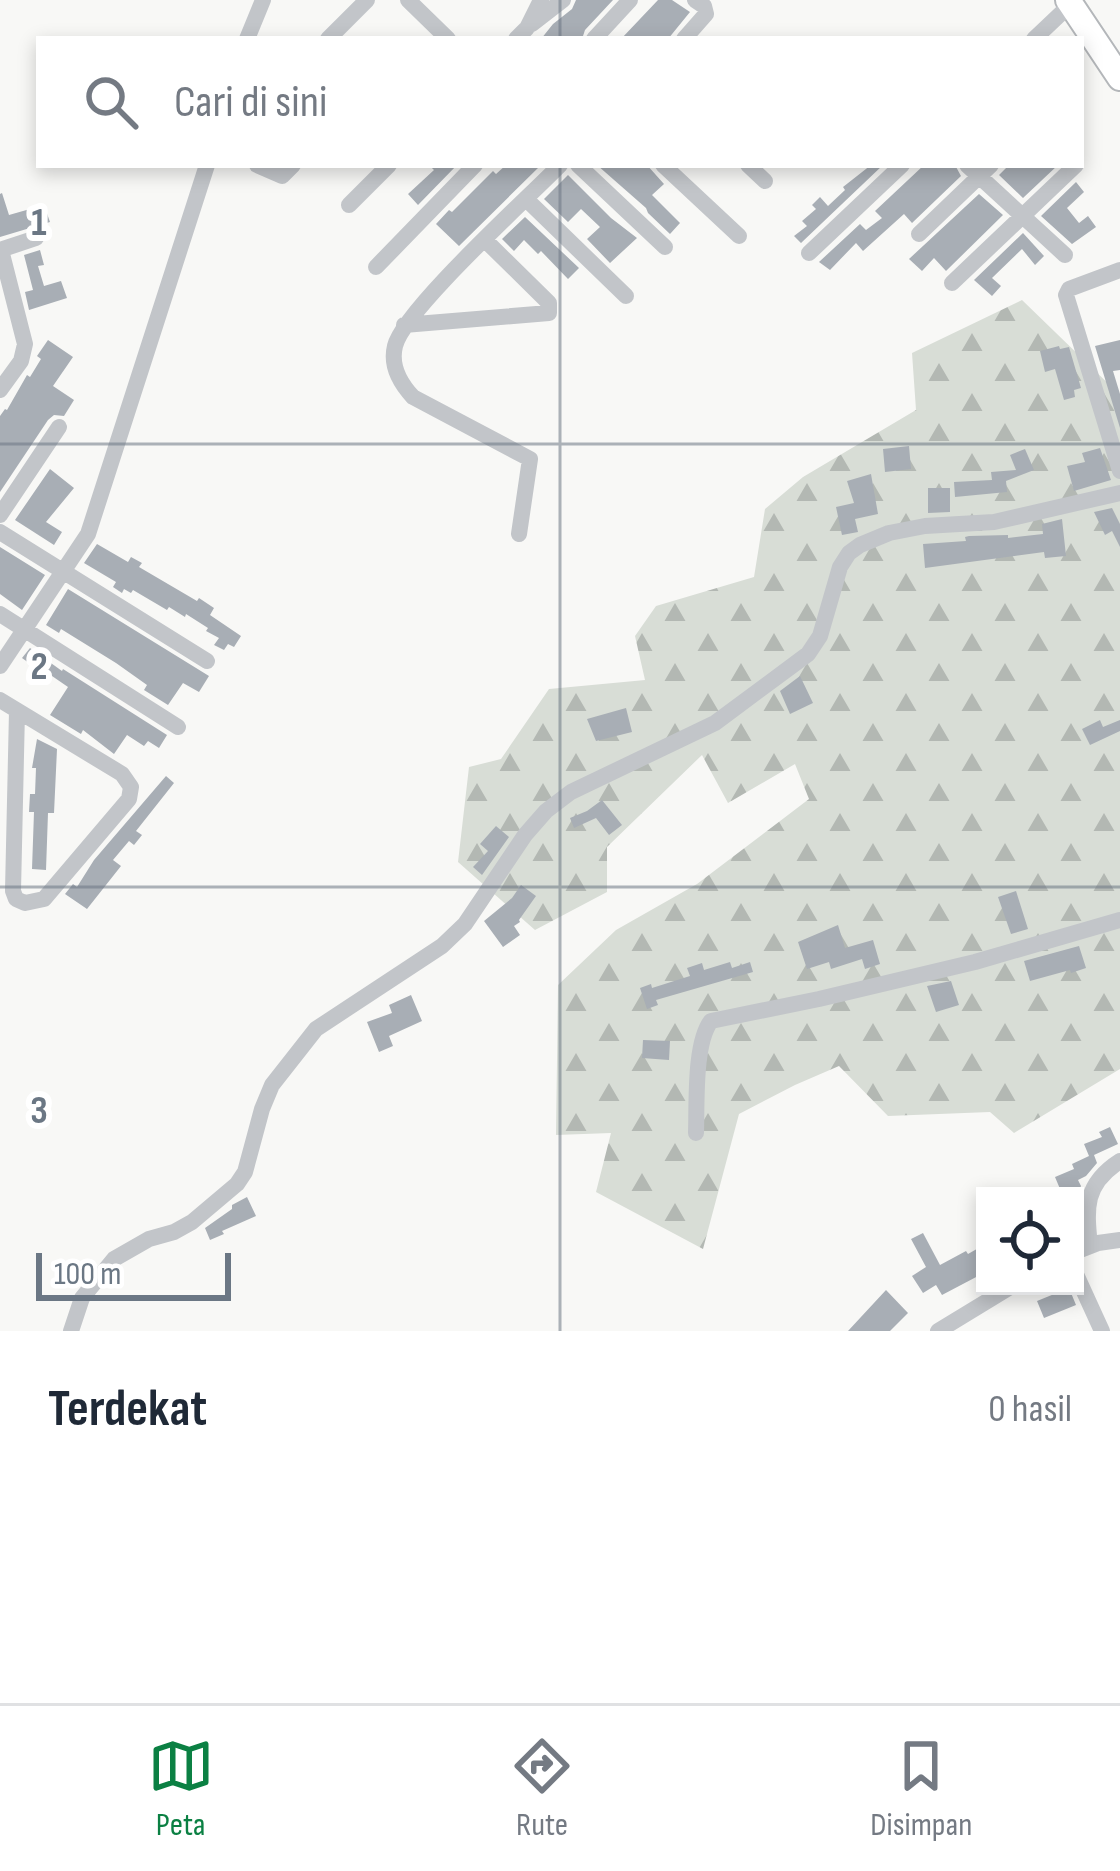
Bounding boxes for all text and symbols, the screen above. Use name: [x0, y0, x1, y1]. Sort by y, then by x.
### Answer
search box: [36, 36, 1084, 168]
icon: search: [78, 69, 144, 135]
text: Cari di sini: [174, 75, 327, 130]
text: 1: [31, 200, 47, 247]
text: 2: [30, 644, 48, 691]
text: 3: [30, 1088, 48, 1135]
map controls: [976, 1187, 1084, 1295]
button: locate: [976, 1187, 1084, 1295]
scale bar: [36, 1247, 231, 1300]
text: 100 m: [54, 1254, 121, 1294]
text: Terdekat: [48, 1379, 207, 1440]
text: 0 hasil: [988, 1386, 1072, 1433]
tab: Peta: [148, 1733, 214, 1845]
tab: Rute: [509, 1733, 575, 1845]
tab: Disimpan: [870, 1733, 972, 1845]

